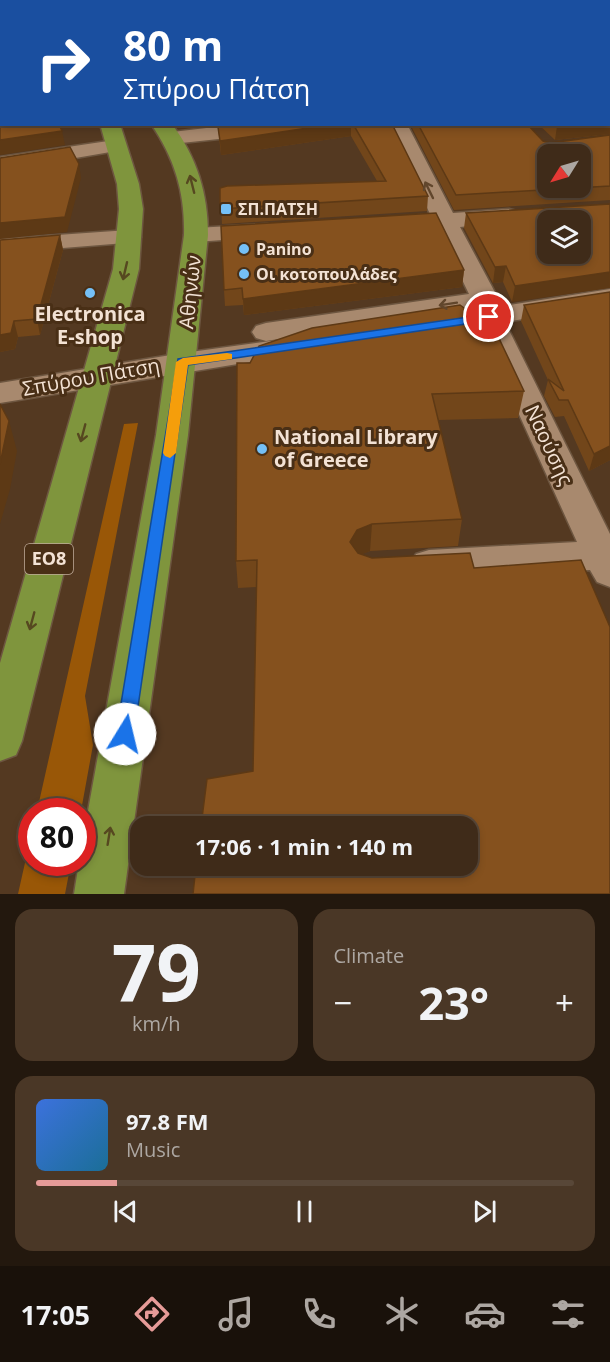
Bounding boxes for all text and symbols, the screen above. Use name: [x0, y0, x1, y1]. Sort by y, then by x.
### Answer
text: 80 m: [123, 16, 223, 73]
icon: right: [24, 24, 102, 102]
text: Σπύρου Πάτση: [123, 70, 310, 107]
north arrow: [537, 144, 591, 198]
map controls: [537, 144, 591, 264]
one-way arrow: [186, 175, 198, 194]
one-way arrow: [422, 181, 434, 199]
place label: ΣΠ.ΠΑΤΣΗ: [238, 198, 318, 220]
marker: ΣΠ.ΠΑΤΣΗ: [219, 202, 233, 216]
button: layers: [537, 210, 591, 264]
place label: Panino: [256, 238, 312, 260]
marker: Panino: [237, 242, 251, 256]
street label: Αθηνών: [172, 254, 207, 330]
one-way arrow: [118, 261, 130, 280]
place label: Οι κοτοπουλάδες: [256, 263, 397, 285]
marker: Οι κοτοπουλάδες: [237, 267, 251, 281]
marker: Electronica E-shop: [83, 286, 97, 300]
pin: [463, 291, 514, 342]
one-way arrow: [439, 298, 459, 309]
place label: Electronica E-shop: [34, 300, 146, 350]
icon: arrive: [472, 300, 505, 333]
street label: Σπύρου Πάτση: [20, 351, 162, 402]
street label: Ναούσης: [519, 400, 580, 490]
one-way arrow: [77, 423, 88, 442]
place label: National Library of Greece: [274, 423, 438, 473]
marker: National Library of Greece: [255, 442, 269, 456]
road number: ΕΟ8: [25, 544, 73, 574]
one-way arrow: [26, 611, 38, 630]
position arrow: [93, 702, 157, 766]
speed limit sign: 80: [18, 798, 96, 876]
one-way arrow: [103, 827, 114, 847]
text: 17:06 · 1 min · 140 m: [195, 831, 413, 861]
text: 79: [112, 918, 201, 1024]
text: Climate: [334, 942, 404, 969]
text: 23°: [418, 972, 489, 1033]
text: −: [334, 980, 352, 1025]
text: +: [555, 980, 574, 1025]
text: km/h: [132, 1010, 181, 1037]
text: 97.8 FM: [126, 1106, 209, 1136]
text: Music: [126, 1136, 180, 1163]
icon: previous: [109, 1195, 142, 1228]
icon: pause: [288, 1195, 321, 1228]
icon: next: [468, 1195, 501, 1228]
icon: directions: [131, 1293, 173, 1335]
icon: music: [215, 1293, 257, 1335]
icon: phone: [298, 1293, 340, 1335]
icon: climate: [381, 1293, 423, 1335]
icon: car: [464, 1293, 506, 1335]
icon: filters: [547, 1293, 589, 1335]
text: 17:05: [21, 1296, 90, 1333]

